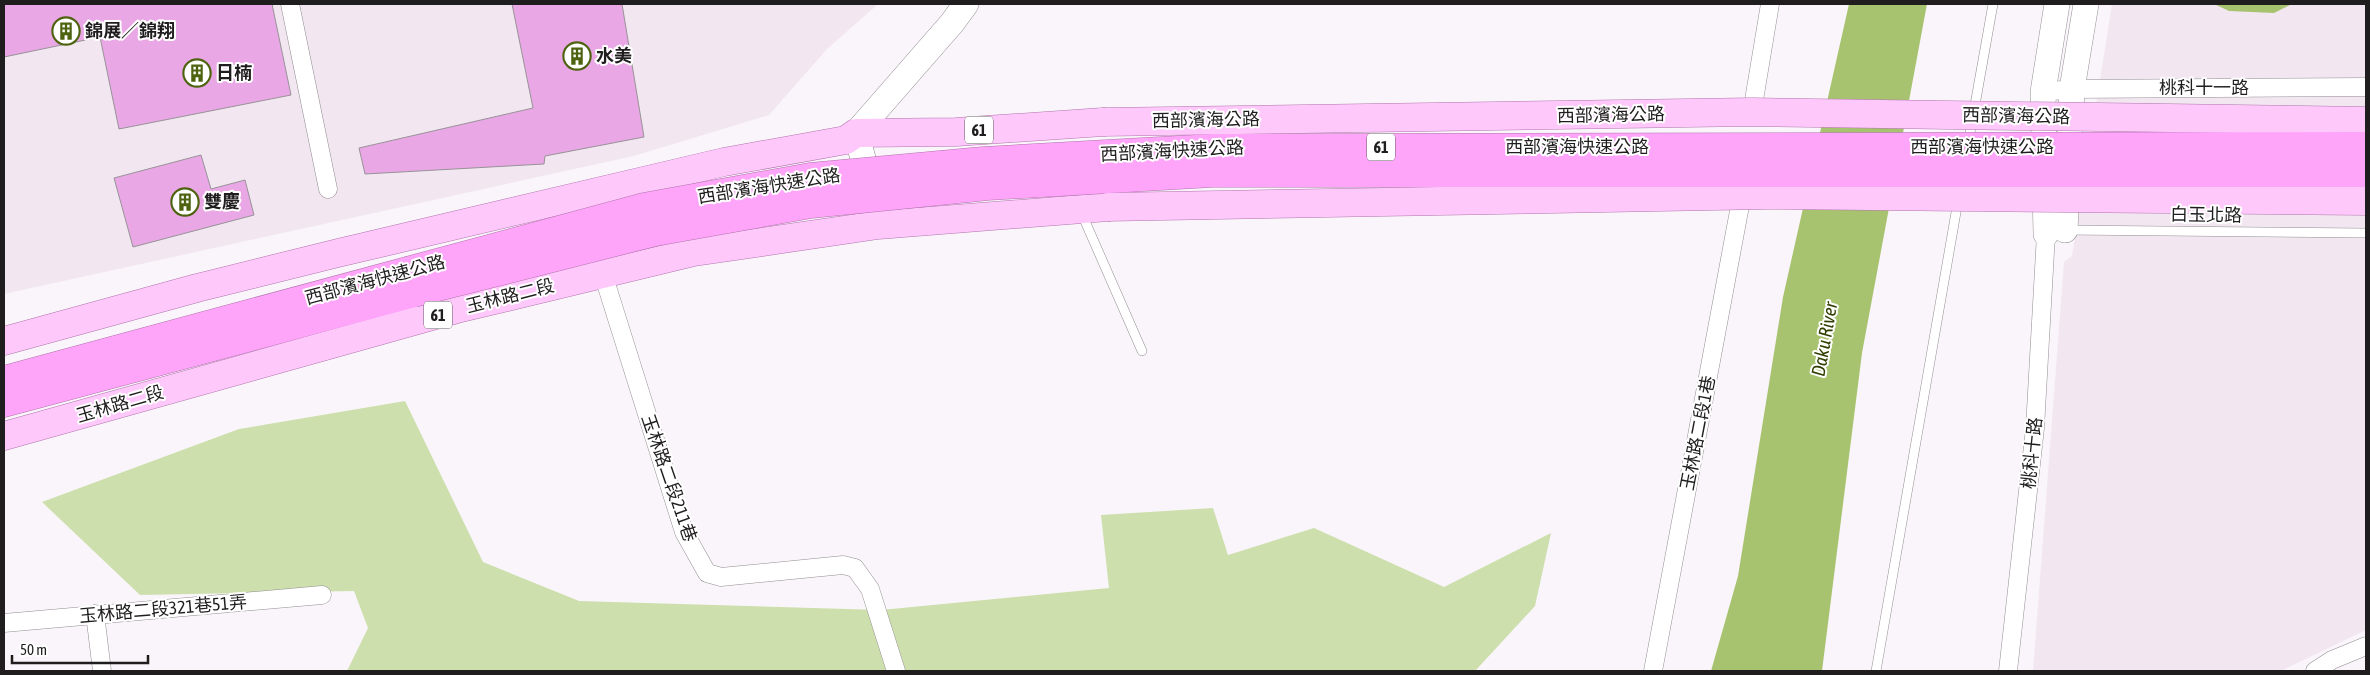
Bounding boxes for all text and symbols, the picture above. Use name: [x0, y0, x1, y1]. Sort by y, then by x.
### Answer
building icon: 錦展／錦翔: [51, 16, 81, 46]
place label: 錦展／錦翔: [85, 20, 175, 41]
building icon: 水美: [562, 41, 592, 71]
place label: 水美: [596, 45, 632, 66]
building icon: 日楠: [182, 58, 212, 88]
place label: 日楠: [216, 62, 252, 83]
street label: 桃科十一路: [2159, 77, 2249, 98]
street label: 西部濱海公路: [1557, 103, 1665, 126]
street label: 西部濱海公路: [1962, 104, 2070, 127]
street label: 西部濱海公路: [1152, 108, 1260, 131]
road number: 61: [965, 116, 993, 144]
road number: 61: [1367, 134, 1395, 160]
street label: 西部濱海快速公路: [1100, 136, 1244, 165]
street label: 西部濱海快速公路: [1505, 136, 1649, 157]
street label: 西部濱海快速公路: [1910, 136, 2054, 157]
street label: 西部濱海快速公路: [696, 164, 842, 207]
building icon: 雙慶: [170, 187, 200, 217]
place label: 雙慶: [204, 191, 240, 212]
street label: 白玉北路: [2170, 203, 2242, 226]
street label: 西部濱海快速公路: [303, 251, 447, 308]
street label: 玉林路二段: [464, 274, 556, 317]
water label: Daku River: [1807, 299, 1842, 378]
road number: 61: [424, 302, 452, 328]
street label: 玉林路二段1巷: [1676, 374, 1719, 492]
street label: 玉林路二段: [74, 381, 166, 426]
street label: 玉林路二段211巷: [638, 411, 701, 544]
street label: 桃科十路: [2017, 416, 2046, 490]
street label: 玉林路二段321巷51弄: [78, 591, 248, 626]
scale bar: [12, 632, 149, 664]
text: 50 m: [20, 641, 47, 658]

